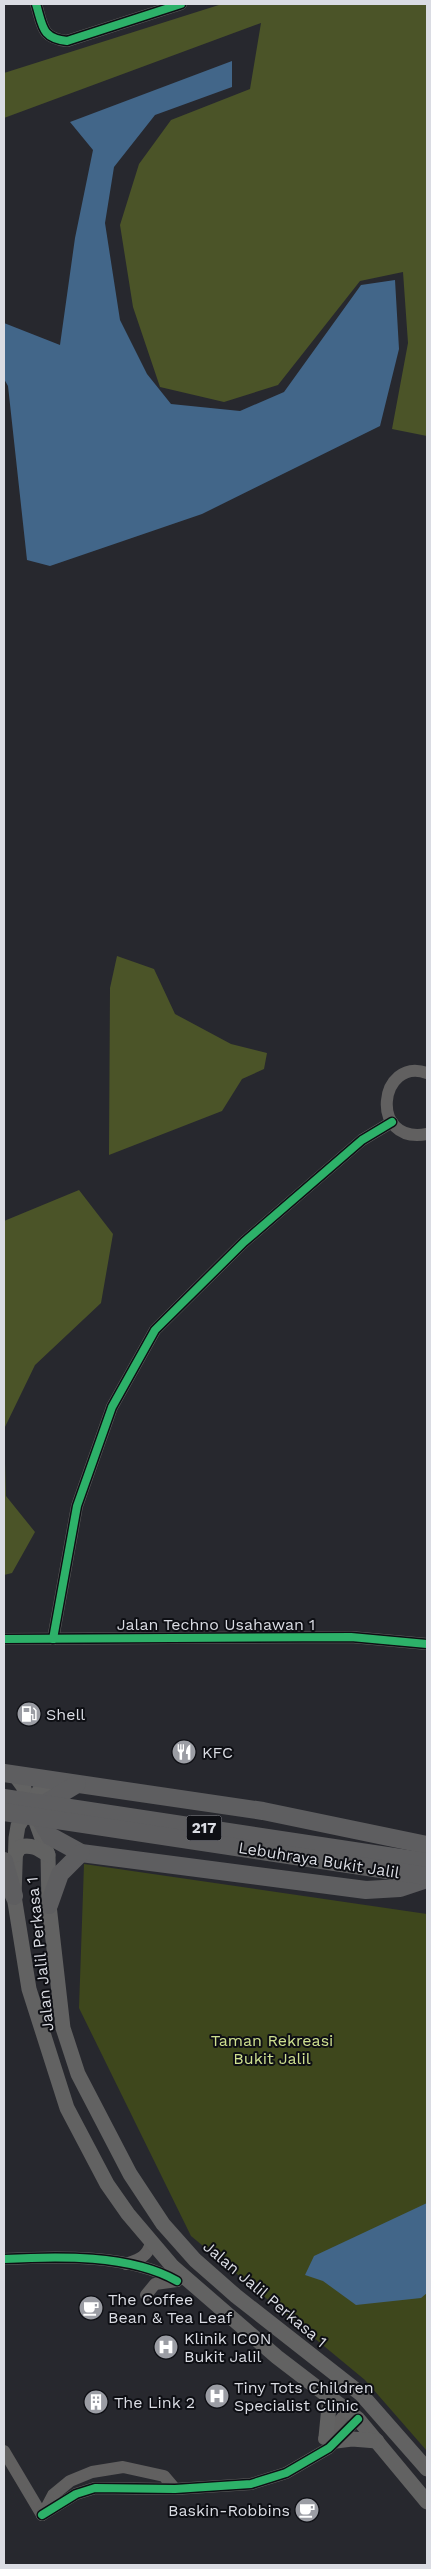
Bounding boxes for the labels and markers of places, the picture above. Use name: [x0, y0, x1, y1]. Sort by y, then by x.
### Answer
fuel station icon: Shell: [16, 1701, 42, 1727]
place label: Shell: [46, 1705, 85, 1724]
restaurant icon: KFC: [171, 1739, 197, 1765]
place label: KFC: [202, 1743, 233, 1762]
place label: The Coffee Bean & Tea Leaf: [108, 2290, 233, 2327]
cafe icon: The Coffee Bean & Tea Leaf: [78, 2295, 104, 2321]
place label: Klinik ICON Bukit Jalil: [184, 2329, 271, 2366]
hospital icon: Klinik ICON Bukit Jalil: [153, 2334, 179, 2360]
place label: Tiny Tots Children Specialist Clinic: [234, 2378, 374, 2415]
hospital icon: Tiny Tots Children Specialist Clinic: [204, 2383, 230, 2409]
building icon: The Link 2: [83, 2389, 109, 2415]
place label: The Link 2: [114, 2393, 195, 2412]
cafe icon: Baskin-Robbins: [294, 2497, 320, 2523]
place label: Baskin-Robbins: [168, 2501, 290, 2520]

